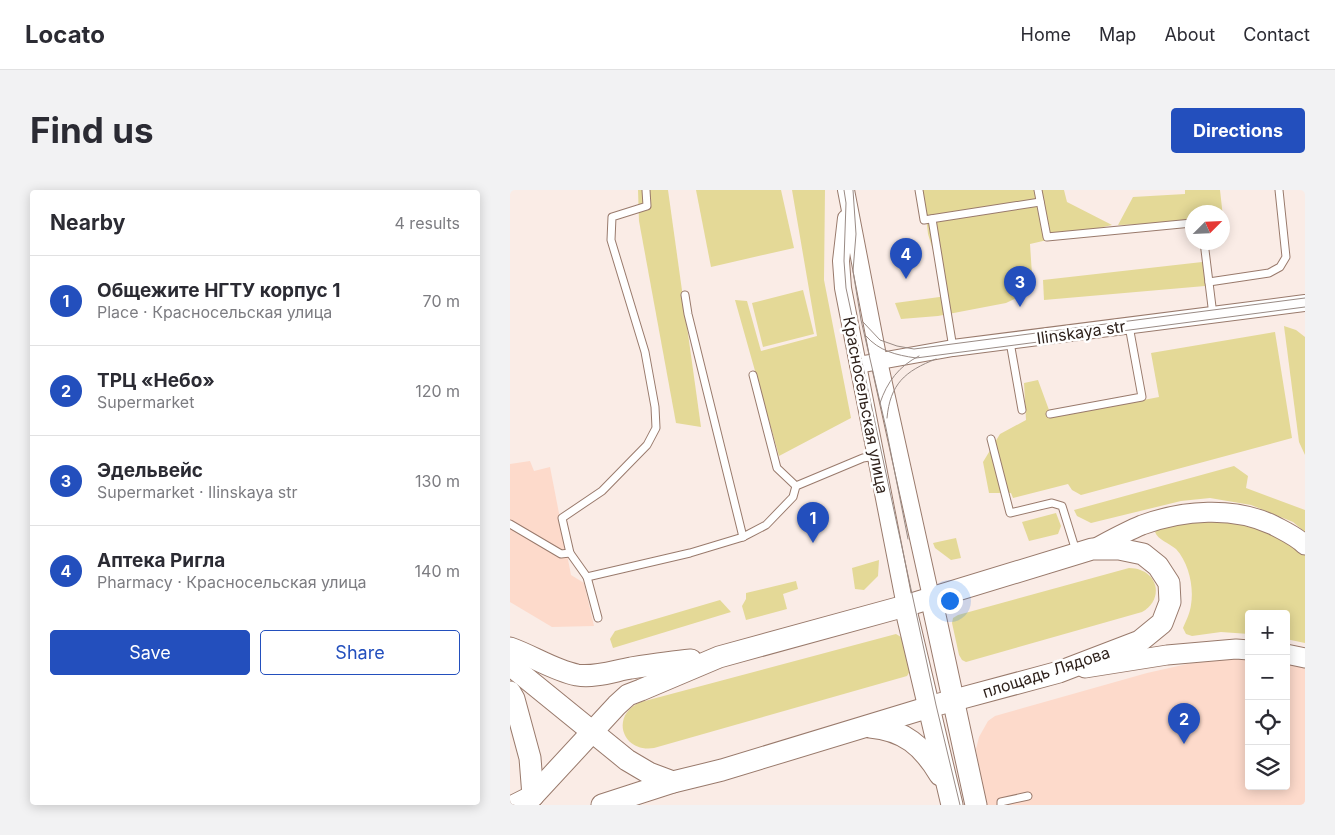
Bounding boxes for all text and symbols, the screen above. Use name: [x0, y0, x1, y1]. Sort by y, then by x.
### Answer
text: Locato: [25, 20, 105, 49]
text: Home: [1021, 24, 1071, 45]
text: Map: [1099, 24, 1136, 45]
text: About: [1164, 24, 1215, 45]
text: Contact: [1243, 24, 1310, 45]
button: Directions: [1171, 108, 1305, 153]
text: Find us: [30, 109, 154, 151]
north arrow: [1185, 205, 1230, 250]
text: Nearby: [50, 210, 125, 235]
text: 4 results: [395, 213, 460, 233]
pin: 4: [890, 238, 922, 279]
pin: 3: [1004, 266, 1036, 307]
text: Общежите НГТУ корпус 1: [97, 279, 340, 302]
text: 1: [63, 291, 69, 311]
text: 70 m: [423, 291, 460, 311]
text: Place · Красносельская улица: [97, 302, 332, 322]
street label: Красносельская улица: [839, 315, 893, 495]
street label: Ilinskaya str: [1035, 316, 1127, 348]
text: ТРЦ «Небо»: [97, 369, 215, 392]
text: 2: [61, 381, 71, 401]
text: 120 m: [415, 381, 460, 401]
text: Supermarket: [97, 392, 194, 412]
text: Эдельвейс: [97, 459, 203, 482]
text: 3: [61, 471, 71, 491]
text: 130 m: [415, 471, 460, 491]
text: Supermarket · Ilinskaya str: [97, 482, 298, 502]
pin: 1: [797, 502, 829, 543]
text: Аптека Ригла: [97, 549, 225, 572]
text: 4: [61, 561, 71, 581]
text: 140 m: [415, 561, 460, 581]
text: Pharmacy · Красносельская улица: [97, 572, 367, 592]
your location: [937, 588, 963, 614]
map controls: [1245, 610, 1290, 790]
button: +: [1245, 610, 1290, 655]
button: Save: [50, 630, 250, 675]
button: Share: [260, 630, 460, 675]
street label: площадь Лядова: [980, 642, 1112, 702]
button: −: [1245, 655, 1290, 700]
button: locate: [1245, 700, 1290, 745]
pin: 2: [1168, 703, 1200, 744]
button: layers: [1245, 745, 1290, 790]

